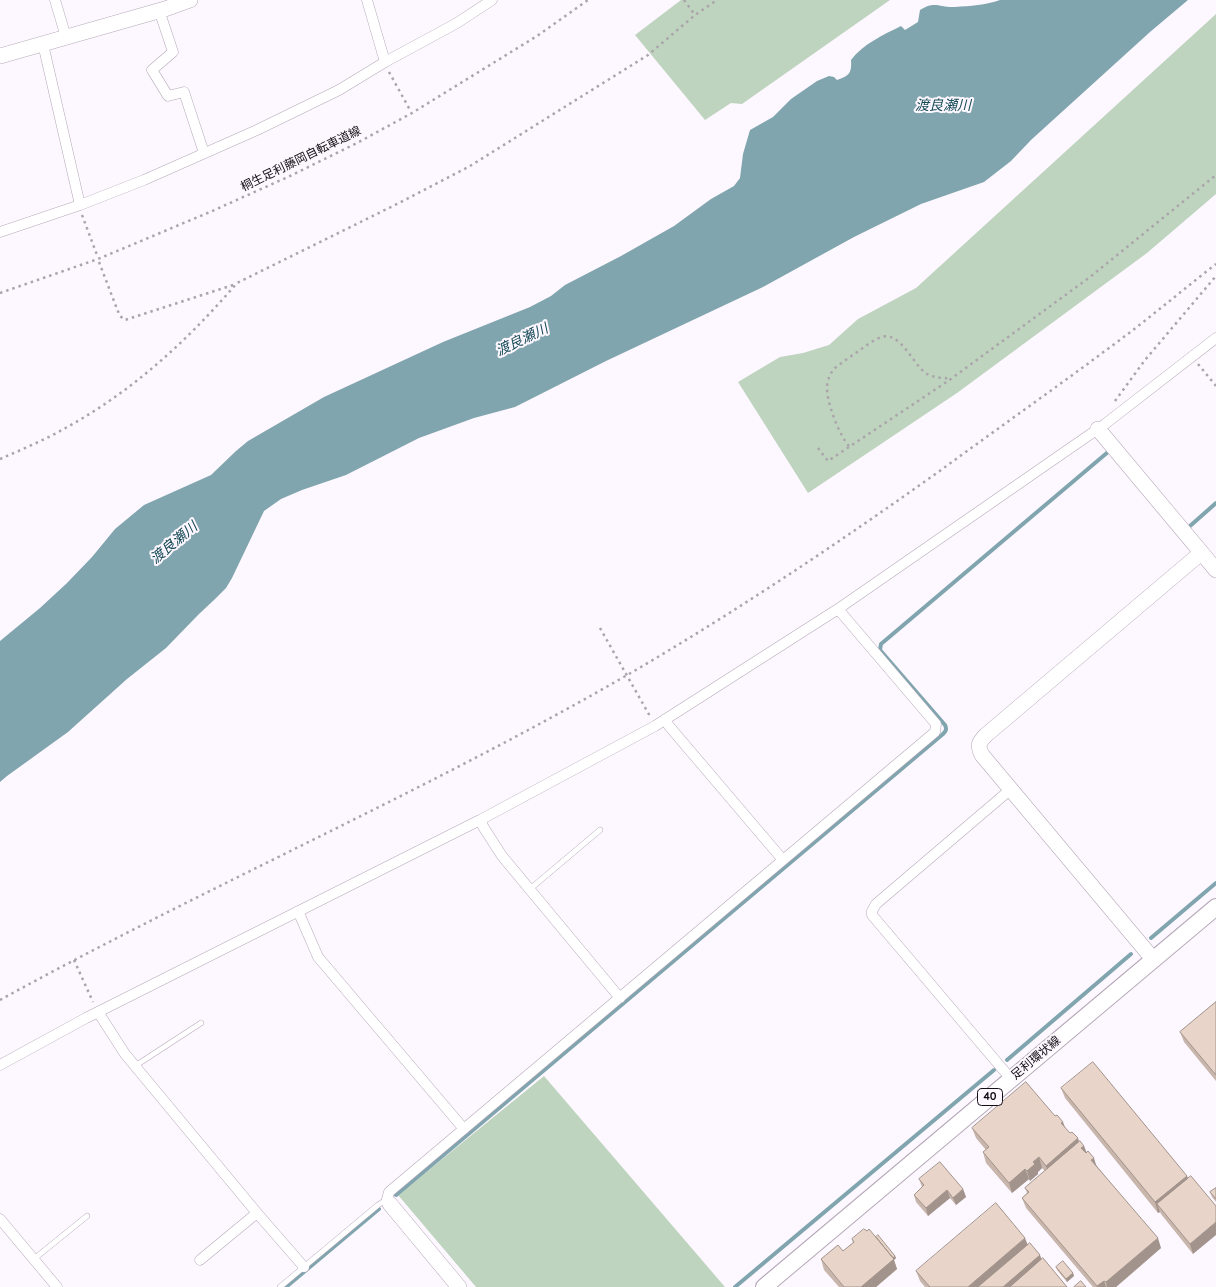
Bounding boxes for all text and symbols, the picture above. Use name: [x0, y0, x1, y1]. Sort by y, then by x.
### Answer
water label: 渡良瀬川: [915, 98, 971, 114]
street label: 桐生足利藤岡自転車道線: [239, 124, 363, 194]
water label: 渡良瀬川: [493, 320, 551, 360]
water label: 渡良瀬川: [147, 519, 201, 567]
street label: 足利環状線: [1008, 1033, 1064, 1083]
road number: 40: [978, 1088, 1002, 1106]

